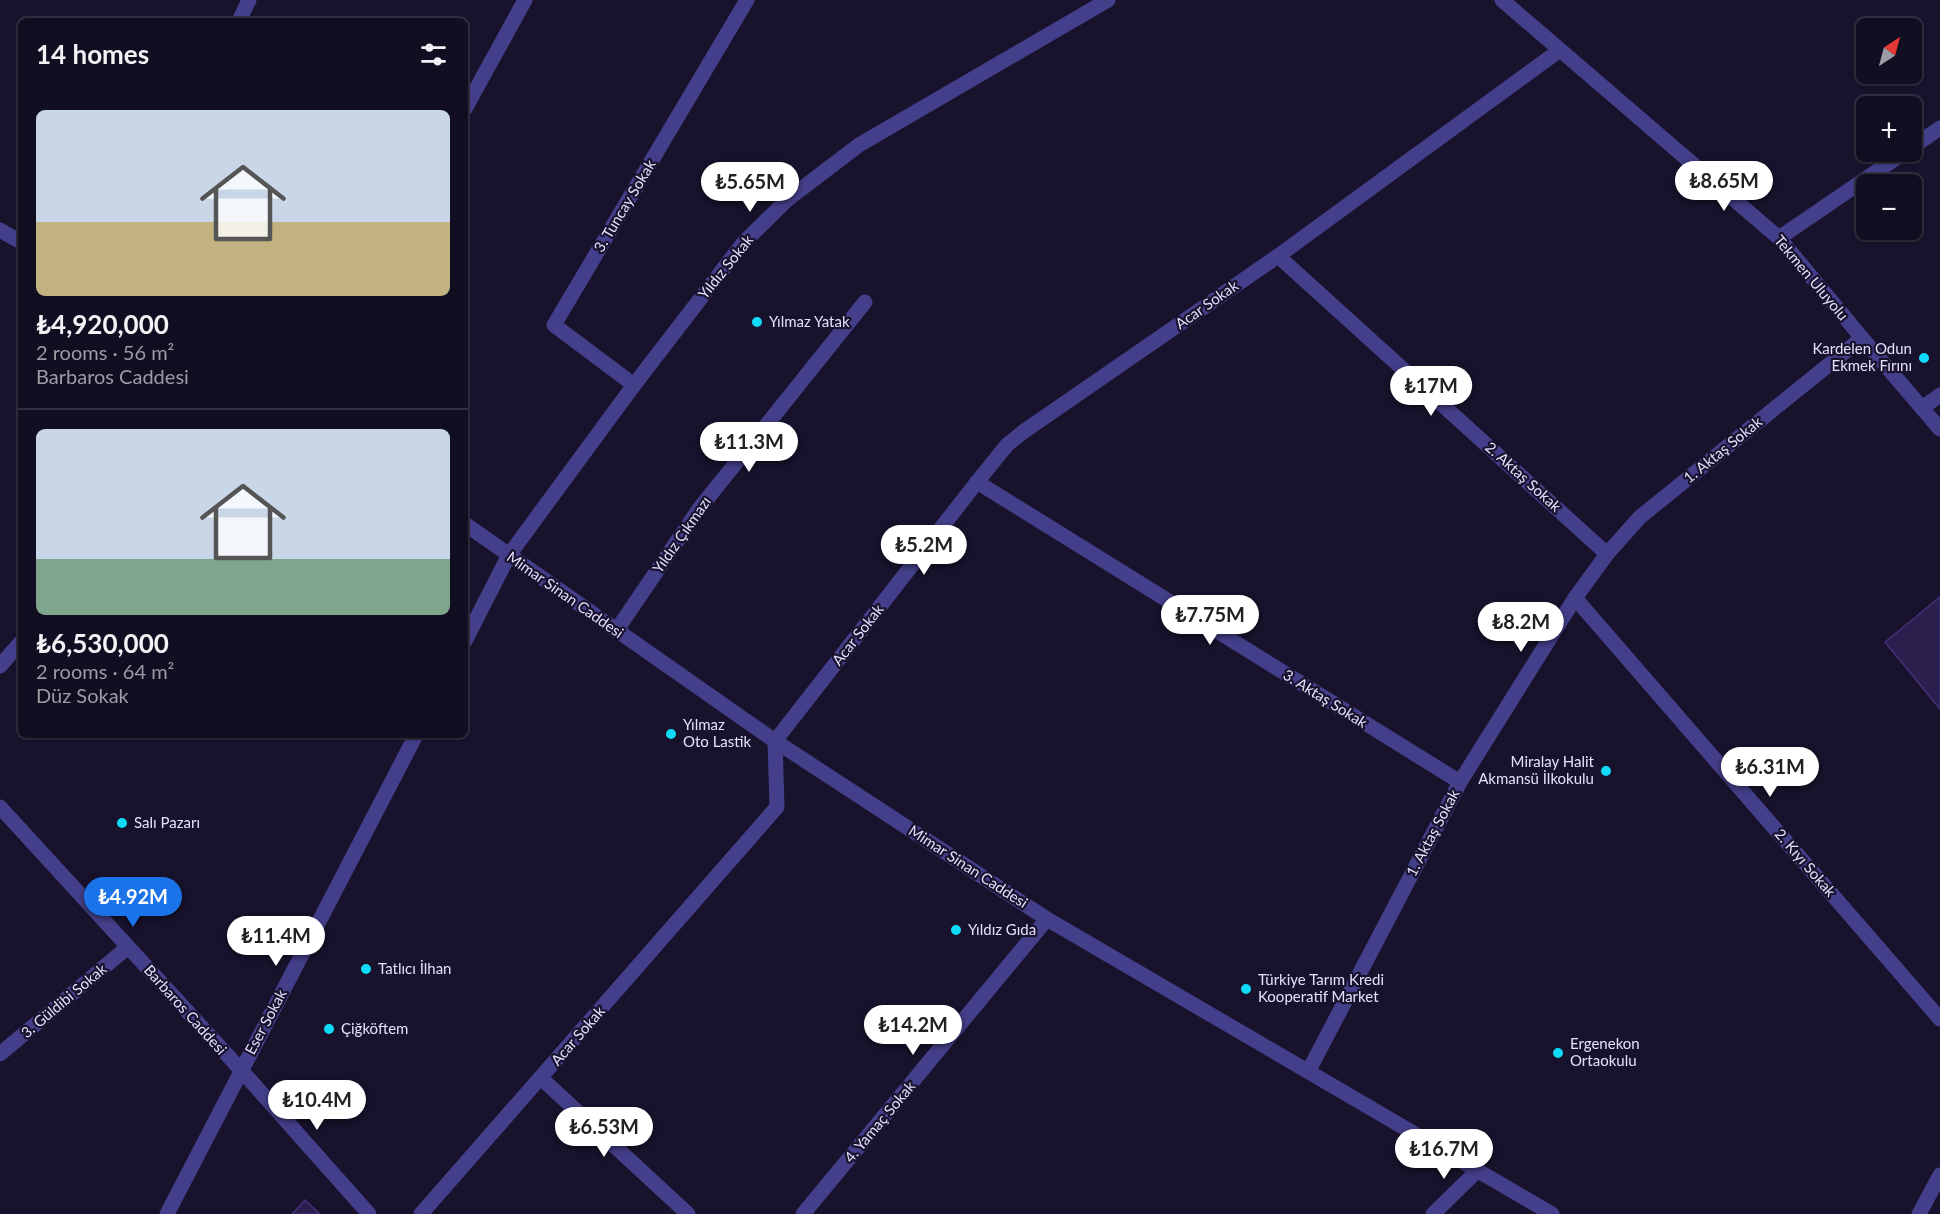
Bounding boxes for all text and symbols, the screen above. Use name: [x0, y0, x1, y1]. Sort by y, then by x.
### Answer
north arrow: [1856, 18, 1922, 84]
map controls: [1856, 18, 1922, 240]
text: 14 homes: [36, 38, 149, 70]
icon: filters: [417, 38, 450, 71]
button: +: [1856, 96, 1922, 162]
icon: home: [189, 149, 297, 257]
street label: 3. Tuncay Sokak: [589, 156, 659, 255]
pin: ₺8.65M: [1675, 161, 1773, 212]
pin: ₺5.65M: [701, 162, 799, 213]
text: ₺8.65M: [1689, 168, 1759, 192]
text: ₺5.65M: [715, 169, 785, 193]
button: −: [1856, 174, 1922, 240]
street label: Yıldız Sokak: [694, 230, 757, 302]
street label: Tekmen Uluyolu: [1771, 231, 1853, 324]
street label: Acar Sokak: [1171, 276, 1242, 332]
text: ₺4,920,000: [36, 308, 169, 340]
place label: Yılmaz Yatak: [769, 312, 850, 330]
marker: Yılmaz Yatak: [750, 315, 764, 329]
place label: Kardelen Odun Ekmek Fırını: [1812, 339, 1912, 374]
text: 2 rooms · 56 m²: [36, 340, 174, 364]
marker: Kardelen Odun Ekmek Fırını: [1917, 351, 1931, 365]
text: Barbaros Caddesi: [36, 364, 189, 388]
pin: ₺17M: [1395, 366, 1467, 417]
text: ₺17M: [1404, 373, 1458, 397]
street label: 1. Aktaş Sokak: [1679, 412, 1766, 486]
pin: ₺11.3M: [700, 422, 798, 473]
text: ₺11.3M: [714, 429, 784, 453]
street label: 2. Aktaş Sokak: [1482, 438, 1566, 515]
icon: home: [189, 468, 297, 576]
street label: Yıldız Çıkmazı: [648, 493, 714, 576]
pin: ₺5.2M: [882, 525, 966, 576]
text: ₺5.2M: [895, 532, 953, 556]
street label: Mimar Sinan Caddesi: [504, 547, 627, 641]
pin: ₺7.75M: [1161, 595, 1259, 646]
street label: Acar Sokak: [828, 600, 887, 669]
text: ₺7.75M: [1175, 602, 1245, 626]
pin: ₺8.2M: [1479, 602, 1563, 653]
text: ₺8.2M: [1492, 609, 1550, 633]
text: ₺6,530,000: [36, 627, 169, 659]
text: 2 rooms · 64 m²: [36, 659, 174, 683]
street label: 3. Aktaş Sokak: [1280, 665, 1371, 731]
text: Düz Sokak: [36, 683, 129, 707]
place label: Yılmaz Oto Lastik: [683, 715, 752, 750]
marker: Yılmaz Oto Lastik: [664, 727, 678, 741]
pin: ₺6.31M: [1721, 747, 1819, 798]
place label: Miralay Halit Akmansü İlkokulu: [1478, 752, 1595, 787]
text: ₺6.31M: [1735, 754, 1805, 778]
marker: Miralay Halit Akmansü İlkokulu: [1599, 764, 1613, 778]
street label: 1. Aktaş Sokak: [1402, 786, 1463, 879]
place label: Salı Pazarı: [134, 813, 200, 831]
marker: Salı Pazarı: [115, 816, 129, 830]
street label: Mimar Sinan Caddesi: [906, 821, 1031, 911]
street label: 2. Kıyı Sokak: [1771, 825, 1840, 900]
pin: ₺4.92M: [84, 877, 182, 928]
text: ₺4.92M: [98, 884, 168, 908]
pin: ₺11.4M: [227, 916, 325, 967]
place label: Yıldız Gıda: [968, 920, 1036, 938]
text: ₺11.4M: [241, 923, 311, 947]
marker: Yıldız Gıda: [949, 923, 963, 937]
street label: 3. Güldibi Sokak: [17, 959, 110, 1041]
place label: Tatlıcı İlhan: [378, 959, 451, 977]
street label: Barbaros Caddesi: [141, 961, 231, 1058]
marker: Tatlıcı İlhan: [359, 962, 373, 976]
place label: Türkiye Tarım Kredi Kooperatif Market: [1258, 970, 1384, 1005]
marker: Türkiye Tarım Kredi Kooperatif Market: [1239, 982, 1253, 996]
street label: Eser Sokak: [240, 986, 290, 1057]
street label: Acar Sokak: [547, 1002, 608, 1069]
pin: ₺14.2M: [864, 1005, 962, 1056]
text: ₺14.2M: [878, 1012, 948, 1036]
place label: Çiğköftem: [341, 1019, 408, 1037]
marker: Çiğköftem: [322, 1022, 336, 1036]
place label: Ergenekon Ortaokulu: [1570, 1034, 1640, 1069]
marker: Ergenekon Ortaokulu: [1551, 1046, 1565, 1060]
street label: 4. Yamaç Sokak: [840, 1077, 919, 1166]
pin: ₺10.4M: [268, 1080, 366, 1131]
text: ₺10.4M: [282, 1087, 352, 1111]
pin: ₺6.53M: [555, 1107, 653, 1158]
text: ₺6.53M: [569, 1114, 639, 1138]
pin: ₺16.7M: [1395, 1129, 1493, 1180]
text: ₺16.7M: [1409, 1136, 1479, 1160]

